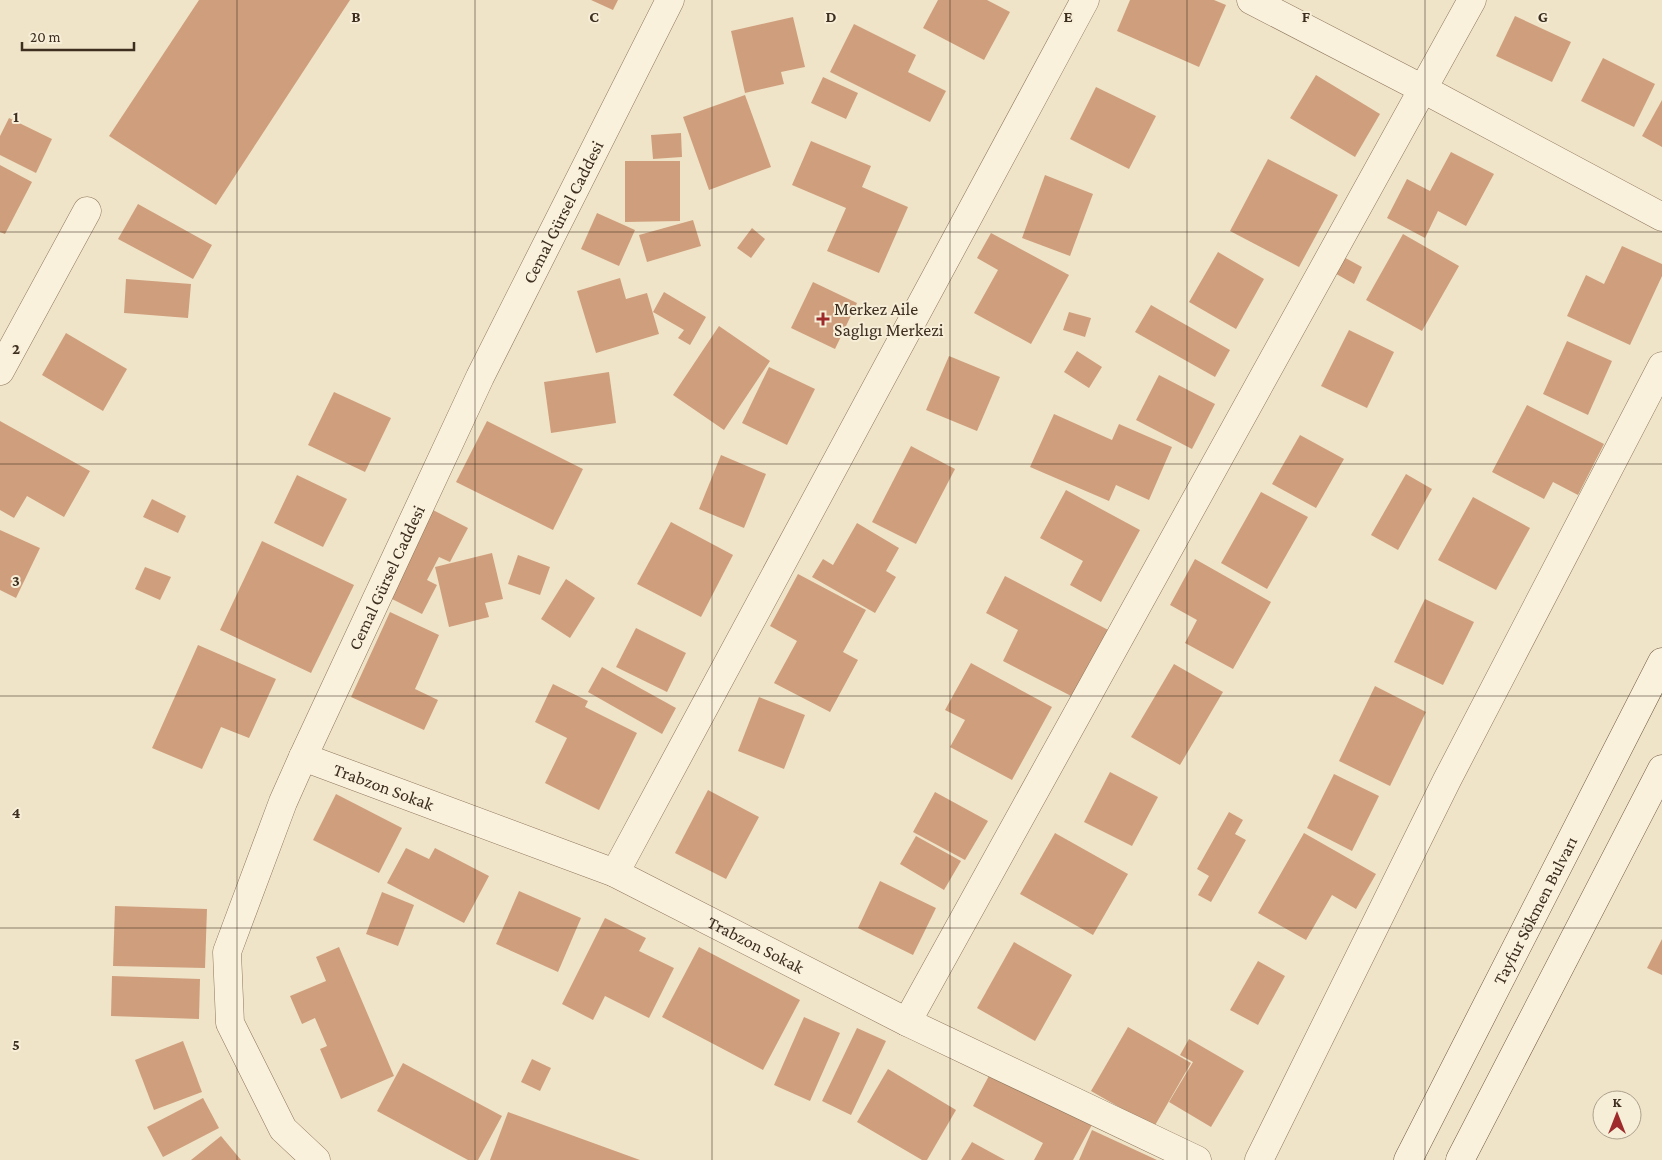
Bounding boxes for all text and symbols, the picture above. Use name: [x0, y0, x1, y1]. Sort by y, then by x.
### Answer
text: B: [351, 8, 361, 25]
text: C: [589, 8, 599, 25]
text: D: [825, 8, 837, 25]
text: E: [1063, 8, 1073, 25]
text: F: [1302, 8, 1311, 25]
text: G: [1538, 8, 1548, 25]
scale bar: [22, 20, 135, 52]
text: 20 m: [30, 29, 61, 45]
text: 1: [13, 108, 19, 125]
street label: Cemal Gürsel Caddesi: [519, 137, 608, 287]
place label: Merkez Aile Saglıgı Merkezi: [834, 299, 944, 340]
marker: Merkez Aile Saglıgı Merkezi: [816, 312, 830, 326]
text: 2: [12, 340, 20, 357]
street label: Cemal Gürsel Caddesi: [344, 502, 429, 653]
text: 3: [12, 572, 20, 589]
street label: Trabzon Sokak: [330, 759, 437, 815]
text: 4: [12, 804, 21, 821]
street label: Tayfur Sökmen Bulvarı: [1489, 833, 1581, 988]
street label: Trabzon Sokak: [704, 912, 808, 978]
text: 5: [12, 1036, 20, 1053]
north arrow: [1592, 1090, 1642, 1140]
text: K: [1613, 1094, 1623, 1110]

